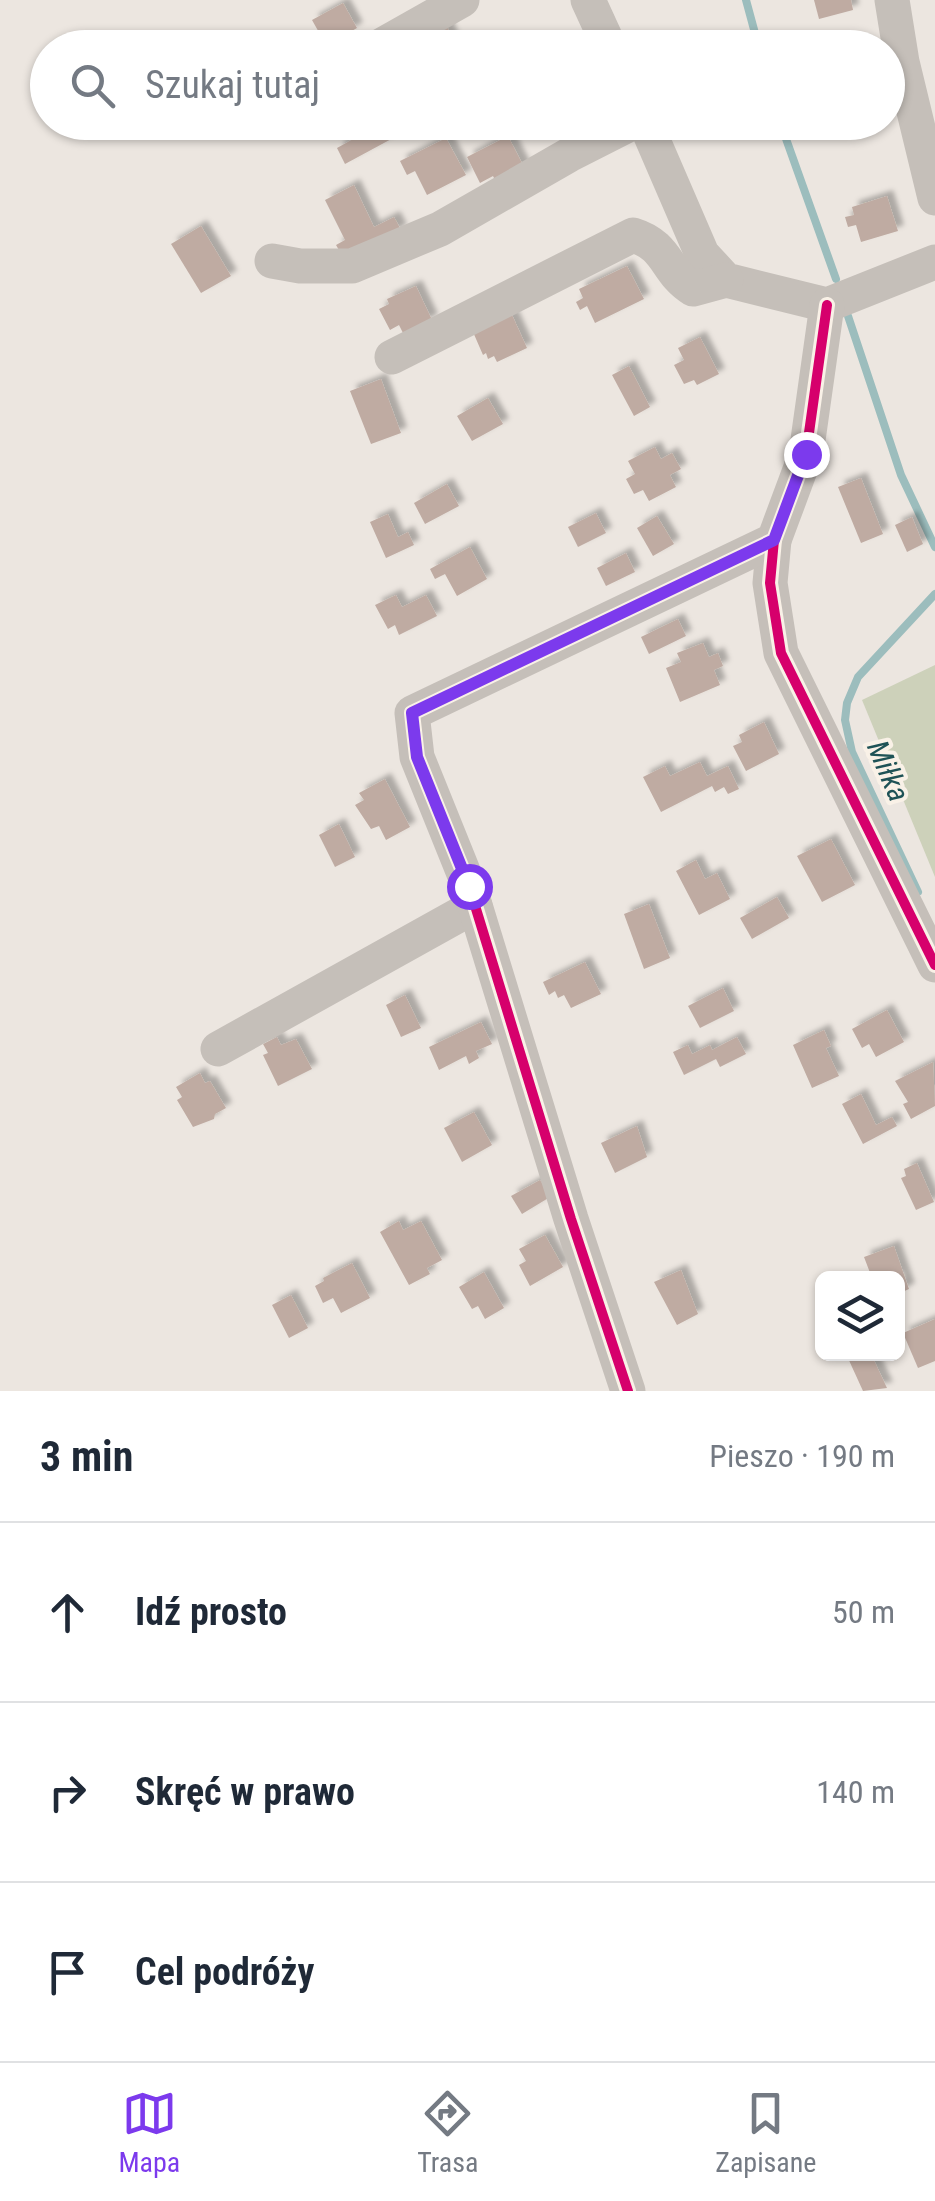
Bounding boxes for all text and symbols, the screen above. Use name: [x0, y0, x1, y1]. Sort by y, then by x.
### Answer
search box: [30, 30, 905, 140]
icon: search: [65, 58, 120, 113]
text: Szukaj tutaj: [145, 63, 320, 107]
route end: [784, 432, 830, 478]
water label: Miłka: [860, 735, 917, 807]
route start: [447, 864, 493, 910]
map controls: [815, 1271, 905, 1361]
button: layers: [815, 1271, 905, 1361]
text: 3 min: [40, 1432, 133, 1481]
text: Pieszo · 190 m: [709, 1437, 895, 1475]
icon: ahead: [40, 1585, 95, 1640]
text: Idź prosto: [135, 1590, 287, 1634]
text: 50 m: [832, 1593, 895, 1631]
icon: right: [40, 1765, 95, 1820]
text: Skręć w prawo: [135, 1770, 355, 1814]
text: 140 m: [816, 1773, 895, 1811]
icon: arrive: [40, 1945, 95, 2000]
text: Cel podróży: [135, 1950, 314, 1994]
tab: Mapa: [118, 2086, 180, 2179]
tab: Trasa: [417, 2086, 478, 2179]
tab: Zapisane: [715, 2086, 816, 2179]

